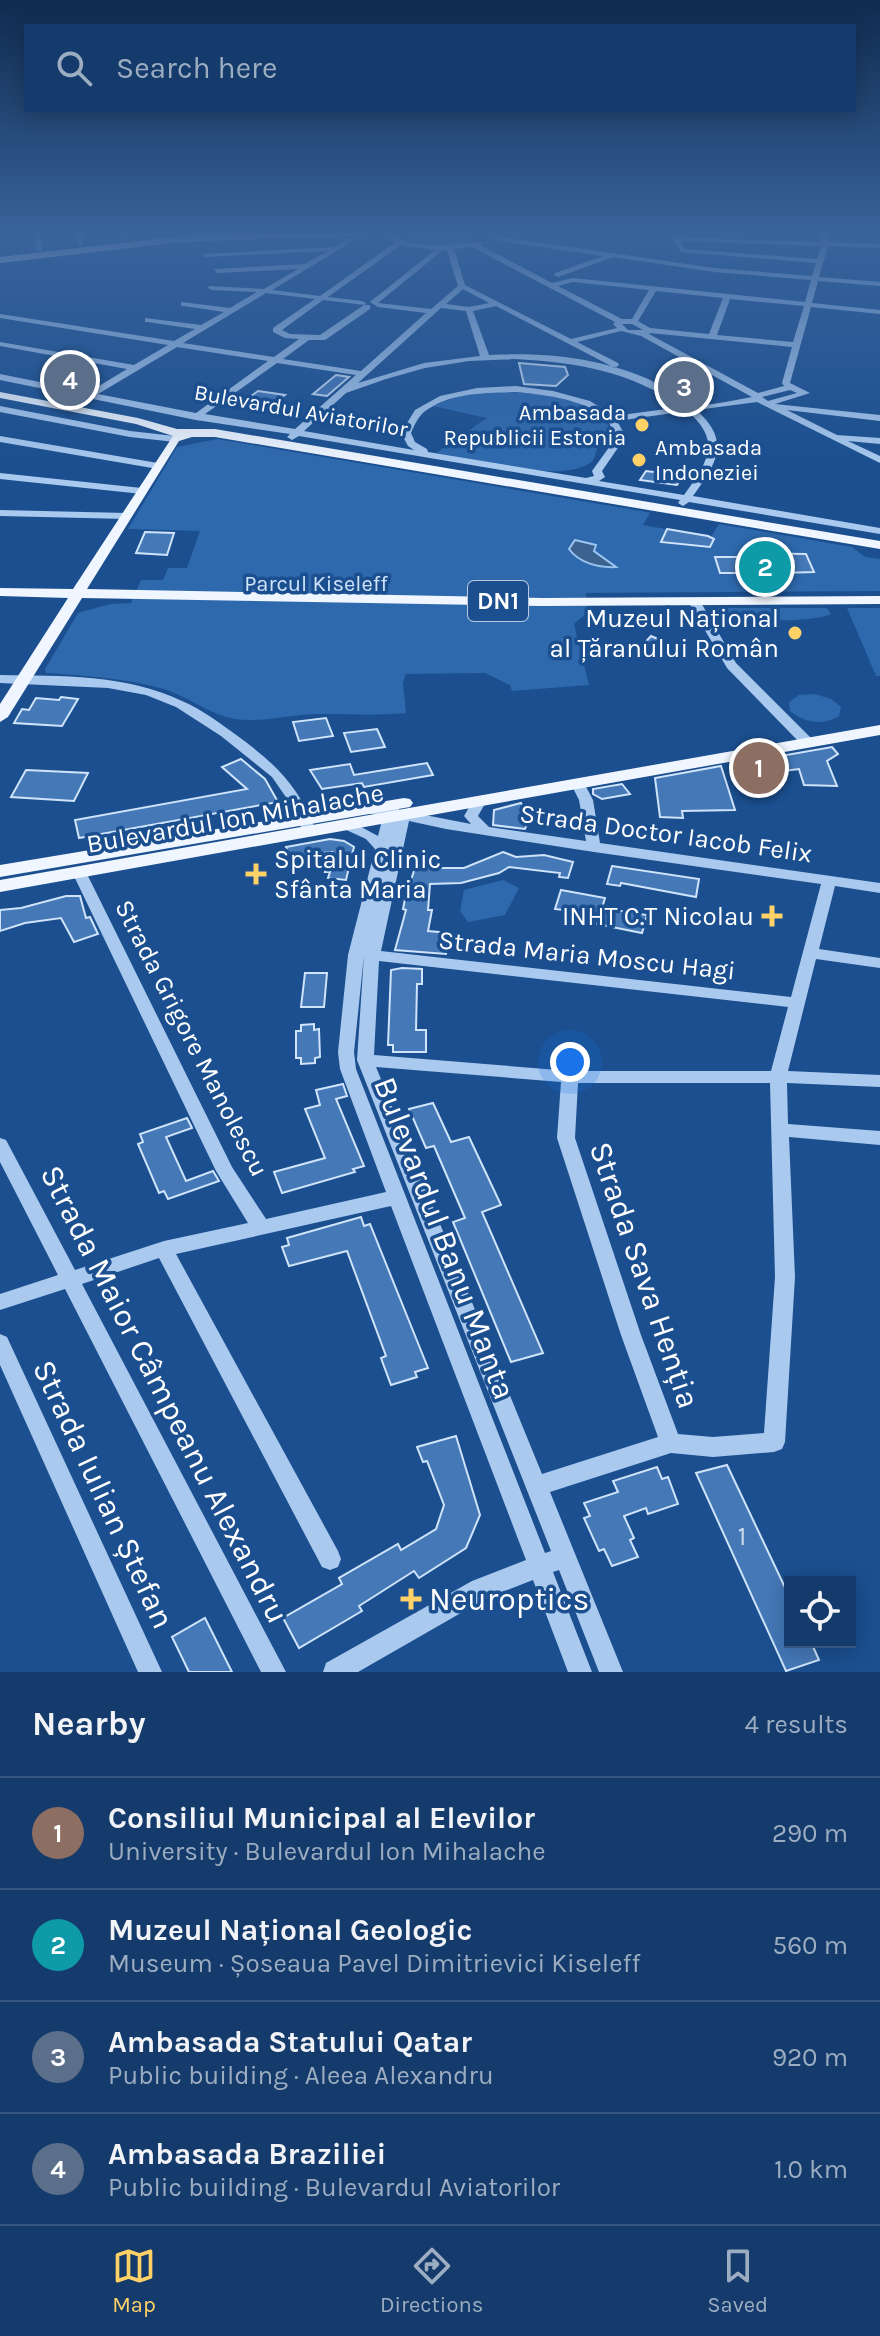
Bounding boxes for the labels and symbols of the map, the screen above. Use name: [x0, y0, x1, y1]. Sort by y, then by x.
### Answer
pin: 4: [44, 350, 96, 410]
pin: 3: [658, 357, 710, 417]
street label: Bulevardul Aviatorilor: [192, 379, 410, 443]
place label: Ambasada Republicii Estonia: [443, 400, 626, 451]
marker: Ambasada Republicii Estonia: [633, 416, 651, 434]
place label: Ambasada Indoneziei: [655, 435, 762, 486]
marker: Ambasada Indoneziei: [630, 451, 648, 469]
pin: 2: [739, 537, 791, 597]
park label: Parcul Kiseleff: [244, 571, 388, 597]
road number: DN1: [468, 581, 528, 621]
place label: Muzeul Național al Țăranului Român: [550, 603, 779, 664]
marker: Muzeul Național al Țăranului Român: [786, 624, 804, 642]
pin: 1: [733, 738, 785, 798]
street label: Bulevardul Ion Mihalache: [84, 777, 386, 860]
street label: Strada Doctor Iacob Felix: [518, 798, 814, 869]
place label: Spitalul Clinic Sfânta Maria: [274, 844, 441, 905]
marker: Spitalul Clinic Sfânta Maria: [245, 863, 267, 885]
street label: Strada Grigore Manolescu: [108, 895, 275, 1182]
place label: INHT C.T Nicolau: [562, 901, 754, 932]
marker: INHT C.T Nicolau: [761, 905, 783, 927]
street label: Strada Maria Moscu Hagi: [437, 924, 737, 987]
your location: [550, 1042, 590, 1082]
street label: Bulevardul Banu Manta: [366, 1072, 523, 1405]
street label: Strada Sava Henția: [582, 1137, 707, 1413]
street label: Strada Maior Câmpeanu Alexandru: [33, 1159, 297, 1629]
street label: Strada Iulian Ștefan: [25, 1354, 182, 1634]
house number: 1: [738, 1521, 746, 1552]
place label: Neuroptics: [429, 1581, 589, 1618]
marker: Neuroptics: [400, 1588, 422, 1610]

